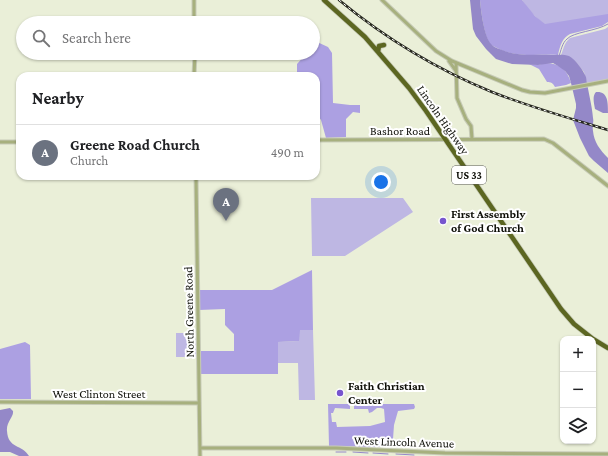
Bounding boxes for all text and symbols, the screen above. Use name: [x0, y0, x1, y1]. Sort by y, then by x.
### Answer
search box: [16, 16, 320, 60]
icon: search: [30, 27, 52, 49]
text: Search here: [62, 30, 131, 46]
street label: Lincoln Highway: [414, 83, 472, 158]
text: Nearby: [32, 89, 84, 108]
street label: Bashor Road: [370, 124, 431, 138]
text: Greene Road Church: [70, 137, 200, 153]
text: A: [41, 145, 49, 160]
text: 490 m: [271, 145, 304, 160]
text: Church: [70, 153, 108, 168]
road number: US 33: [452, 166, 486, 184]
your location: [371, 172, 391, 192]
pin: A: [213, 188, 239, 221]
place label: First Assembly of God Church: [451, 207, 526, 235]
marker: First Assembly of God Church: [438, 216, 448, 226]
street label: North Greene Road: [181, 266, 197, 358]
map controls: [560, 336, 596, 444]
button: +: [560, 336, 596, 372]
button: −: [560, 372, 596, 408]
place label: Faith Christian Center: [348, 379, 425, 407]
street label: West Clinton Street: [52, 387, 147, 401]
marker: Faith Christian Center: [335, 388, 345, 398]
button: layers: [560, 408, 596, 444]
street label: West Lincoln Avenue: [354, 433, 454, 451]

